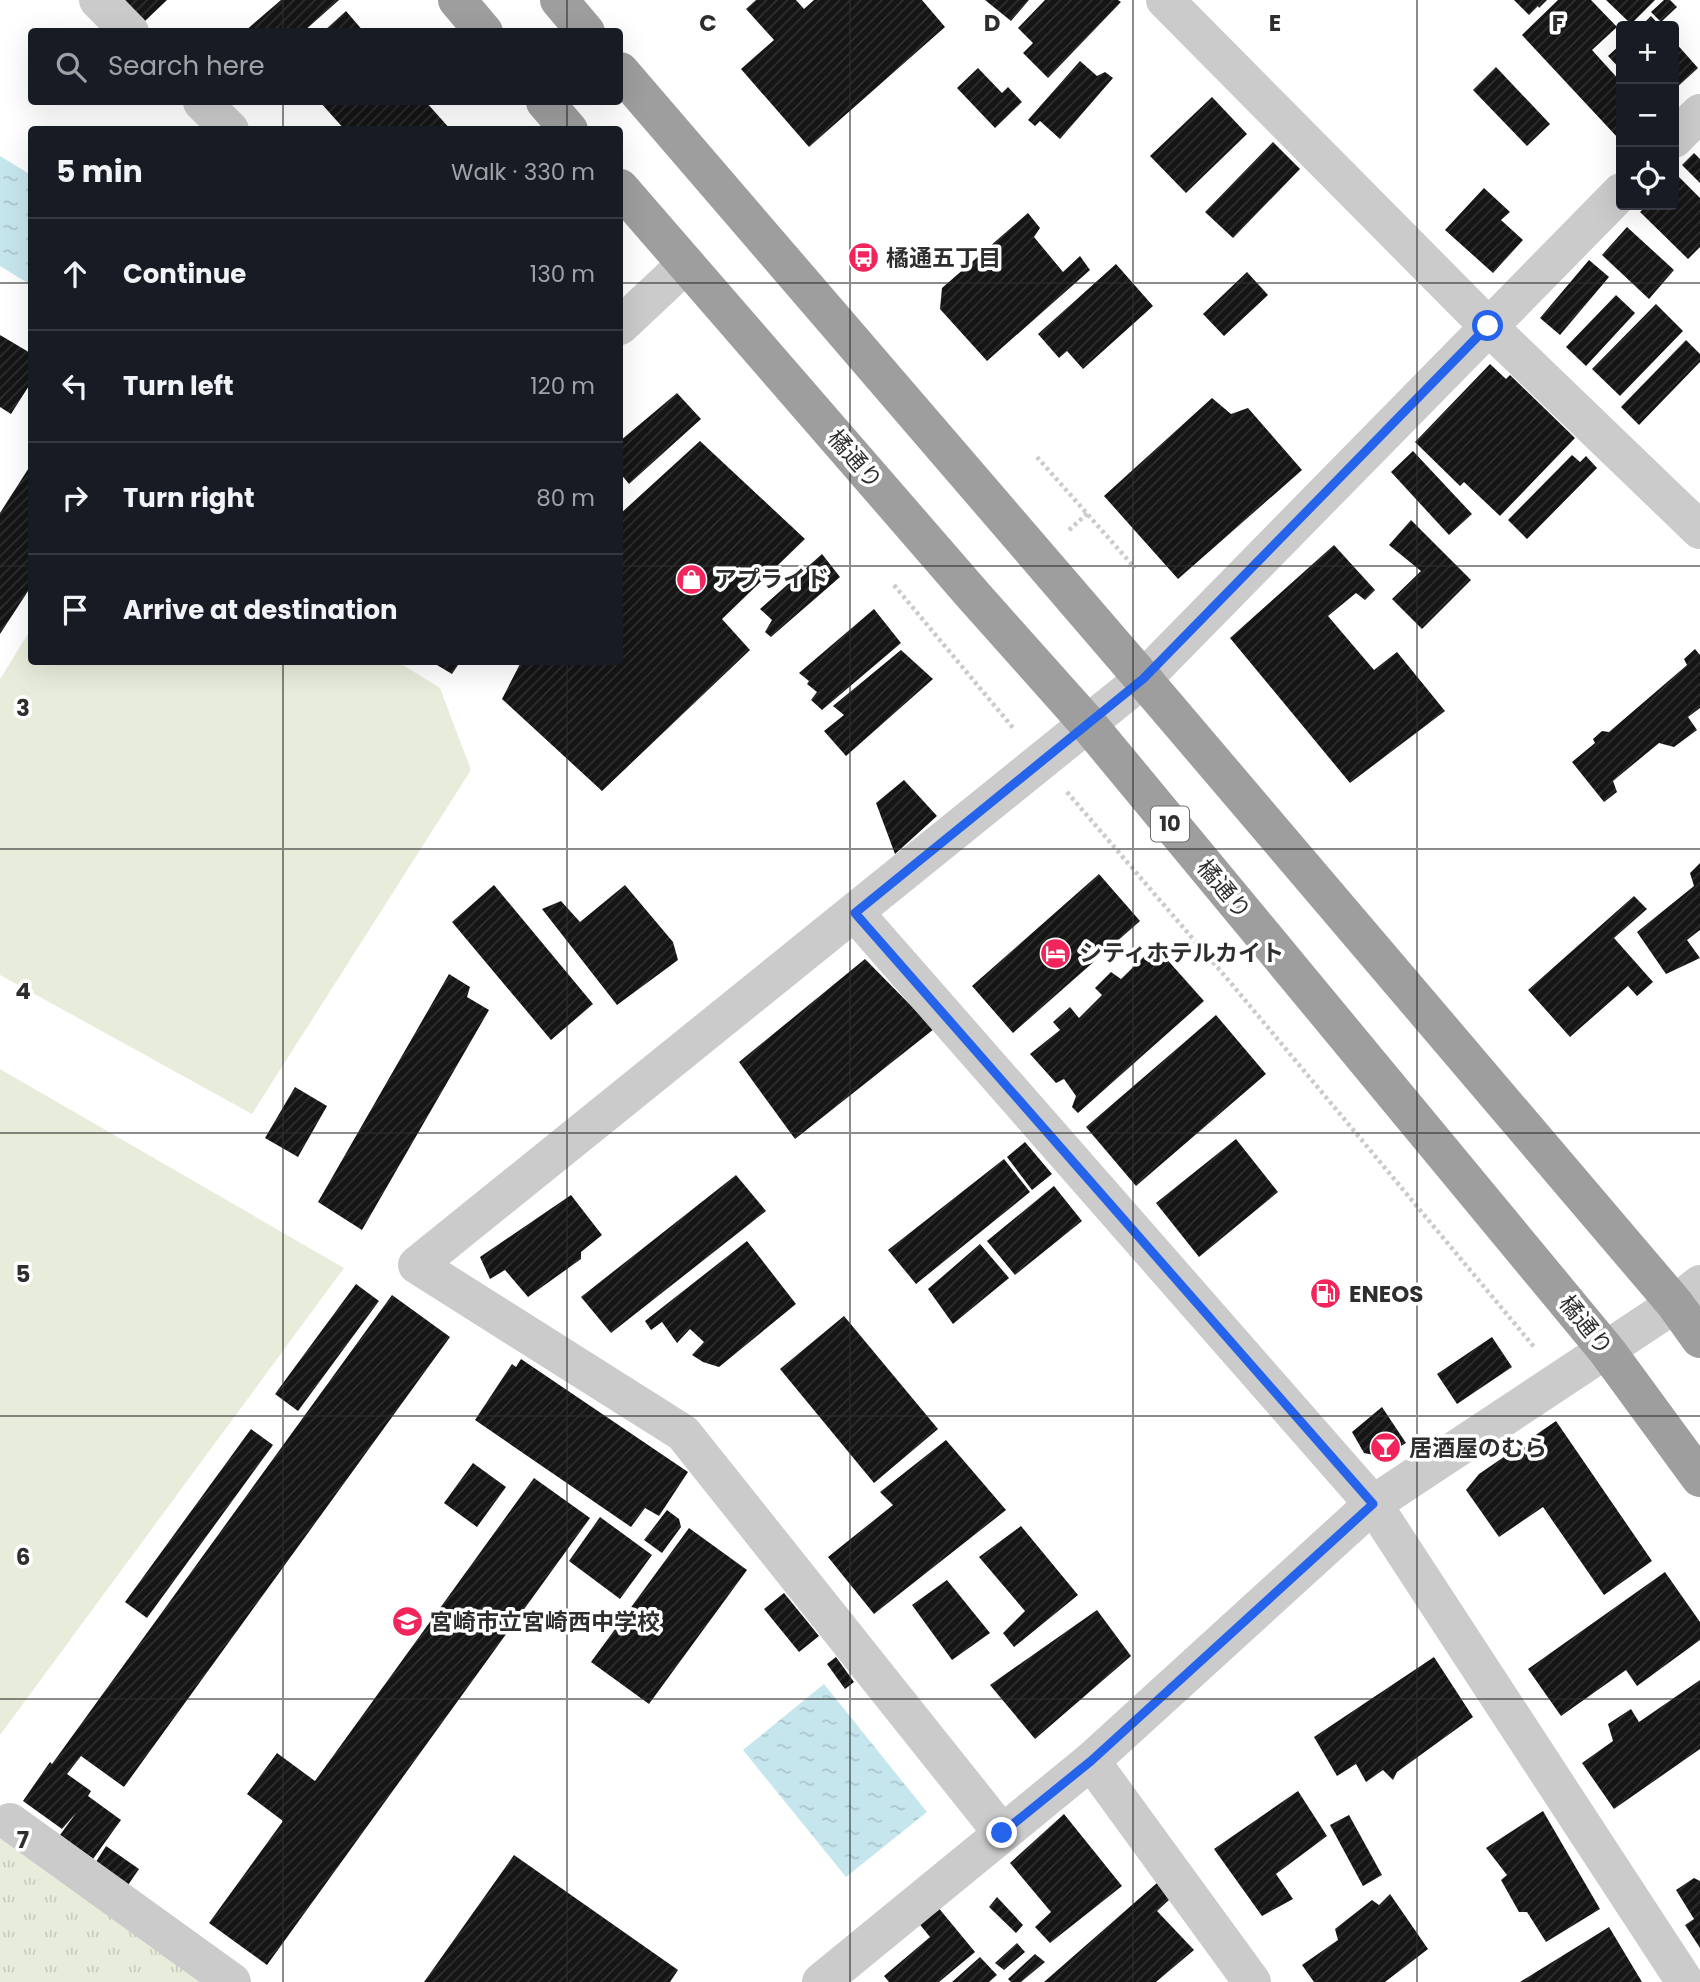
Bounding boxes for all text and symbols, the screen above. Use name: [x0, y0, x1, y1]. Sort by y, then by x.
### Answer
text: C: [699, 7, 717, 39]
text: D: [984, 7, 1000, 39]
text: E: [1269, 7, 1281, 39]
text: F: [1552, 7, 1564, 39]
map controls: [1616, 21, 1679, 210]
button: +: [1616, 21, 1679, 84]
search box: [28, 28, 623, 105]
icon: search: [52, 48, 90, 86]
text: Search here: [108, 48, 265, 84]
button: −: [1616, 84, 1679, 147]
button: locate: [1616, 147, 1679, 210]
text: 5 min: [56, 150, 143, 193]
text: Walk · 330 m: [451, 156, 595, 188]
bus stop icon: 橘通五丁目: [846, 241, 880, 275]
place label: 橘通五丁目: [886, 242, 1001, 274]
icon: ahead: [56, 255, 94, 293]
text: Continue: [123, 256, 246, 292]
text: 130 m: [530, 258, 595, 290]
route start: [1472, 310, 1503, 341]
icon: left: [56, 367, 94, 405]
text: Turn left: [123, 368, 234, 404]
text: 120 m: [530, 370, 595, 402]
street label: 橘通り: [820, 422, 890, 496]
icon: right: [56, 479, 94, 517]
text: Turn right: [123, 480, 255, 516]
text: 80 m: [536, 482, 595, 514]
shop icon: アプライド: [674, 562, 708, 596]
place label: アプライド: [714, 563, 829, 595]
icon: arrive: [56, 591, 94, 629]
text: Arrive at destination: [123, 592, 398, 628]
text: 3: [16, 692, 30, 724]
road number: 10: [1151, 806, 1189, 842]
street label: 橘通り: [1190, 852, 1258, 926]
hotel icon: シティホテルカイト: [1039, 936, 1073, 970]
place label: シティホテルカイト: [1079, 937, 1284, 969]
text: 4: [15, 975, 31, 1007]
text: 5: [16, 1258, 30, 1290]
fuel station icon: ENEOS: [1309, 1277, 1343, 1311]
place label: ENEOS: [1349, 1278, 1423, 1310]
street label: 橘通り: [1552, 1288, 1620, 1362]
bar icon: 居酒屋のむら: [1369, 1431, 1403, 1465]
place label: 居酒屋のむら: [1409, 1432, 1547, 1464]
text: 6: [16, 1541, 30, 1573]
school or university icon: 宮崎市立宮崎西中学校: [390, 1605, 424, 1639]
place label: 宮崎市立宮崎西中学校: [430, 1606, 660, 1638]
route end: [986, 1817, 1017, 1848]
text: 7: [17, 1824, 29, 1856]

